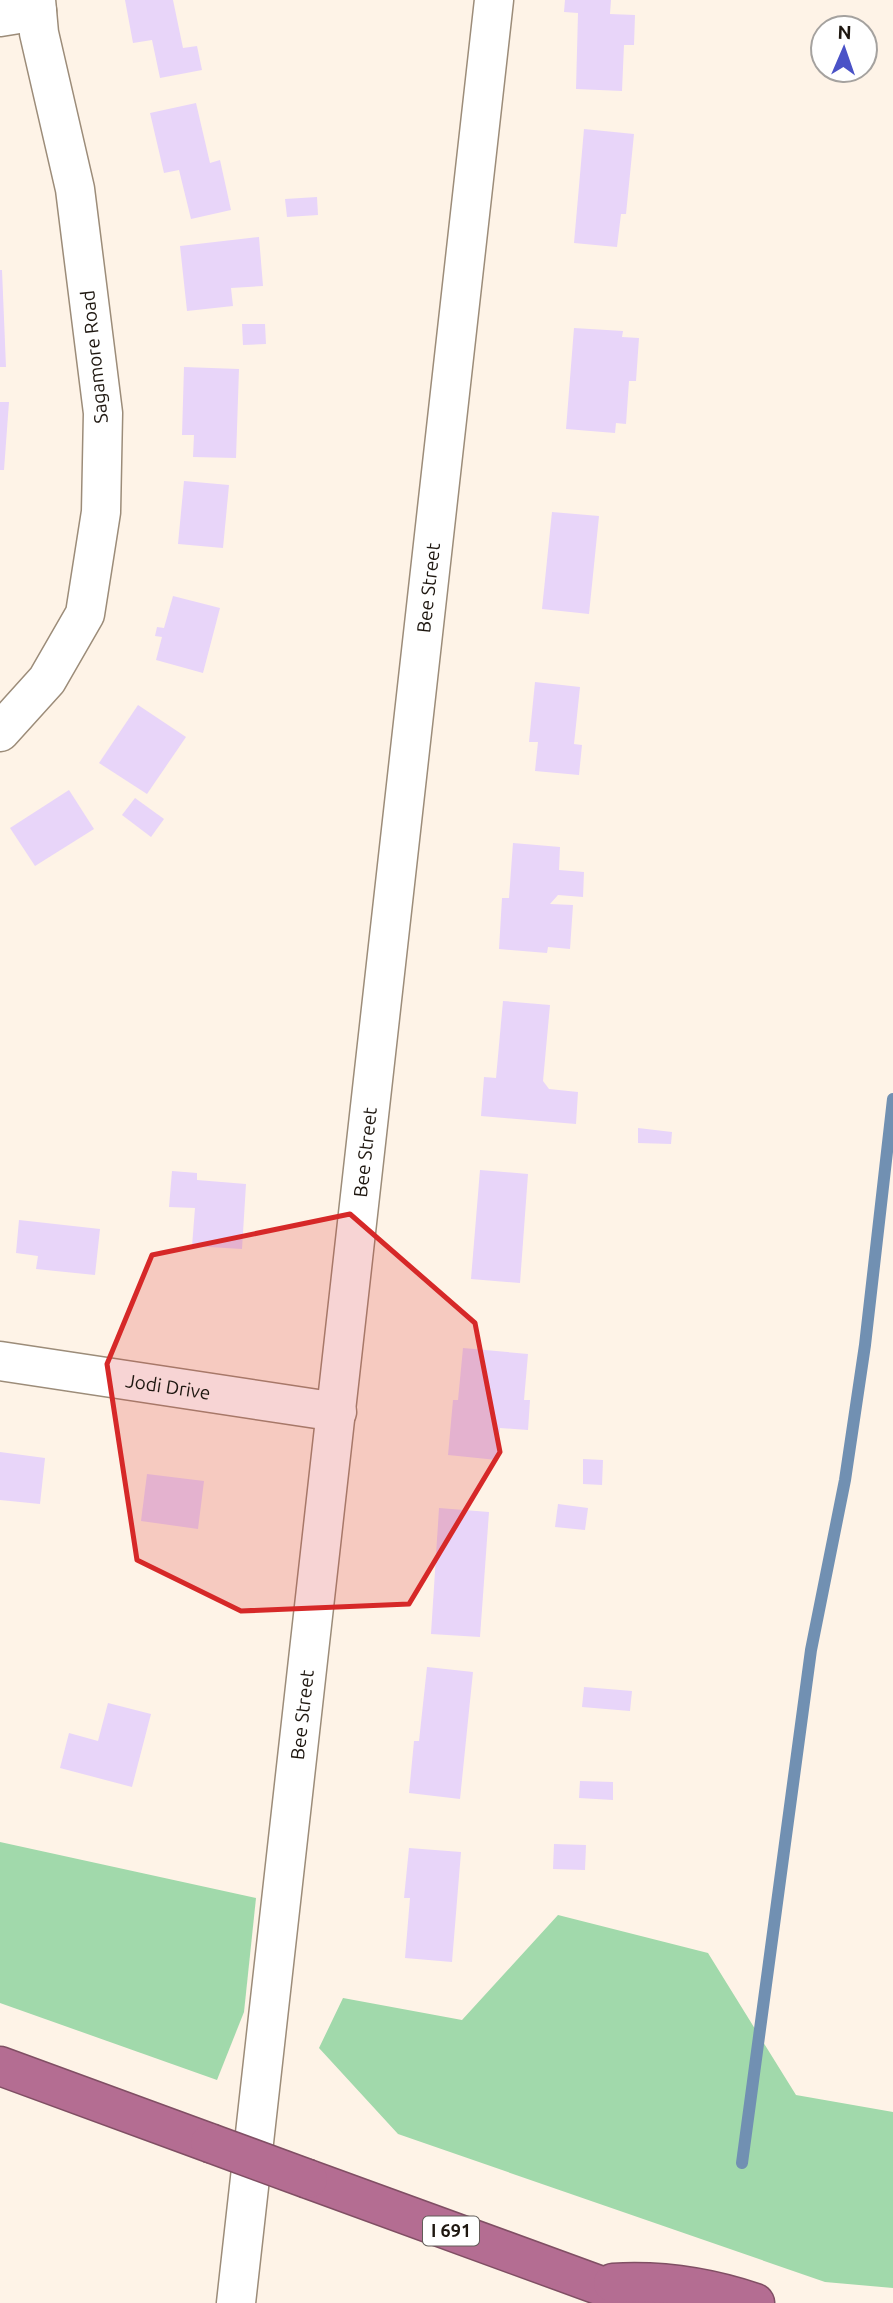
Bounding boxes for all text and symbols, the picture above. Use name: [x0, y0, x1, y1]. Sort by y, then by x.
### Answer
north arrow: [809, 14, 879, 84]
text: N: [837, 21, 852, 43]
street label: Sagamore Road: [76, 289, 112, 425]
street label: Bee Street: [412, 541, 444, 634]
street label: Bee Street: [349, 1105, 381, 1198]
street label: Jodi Drive: [124, 1369, 212, 1404]
street label: Bee Street: [286, 1668, 318, 1761]
road number: I 691: [423, 2216, 479, 2246]

